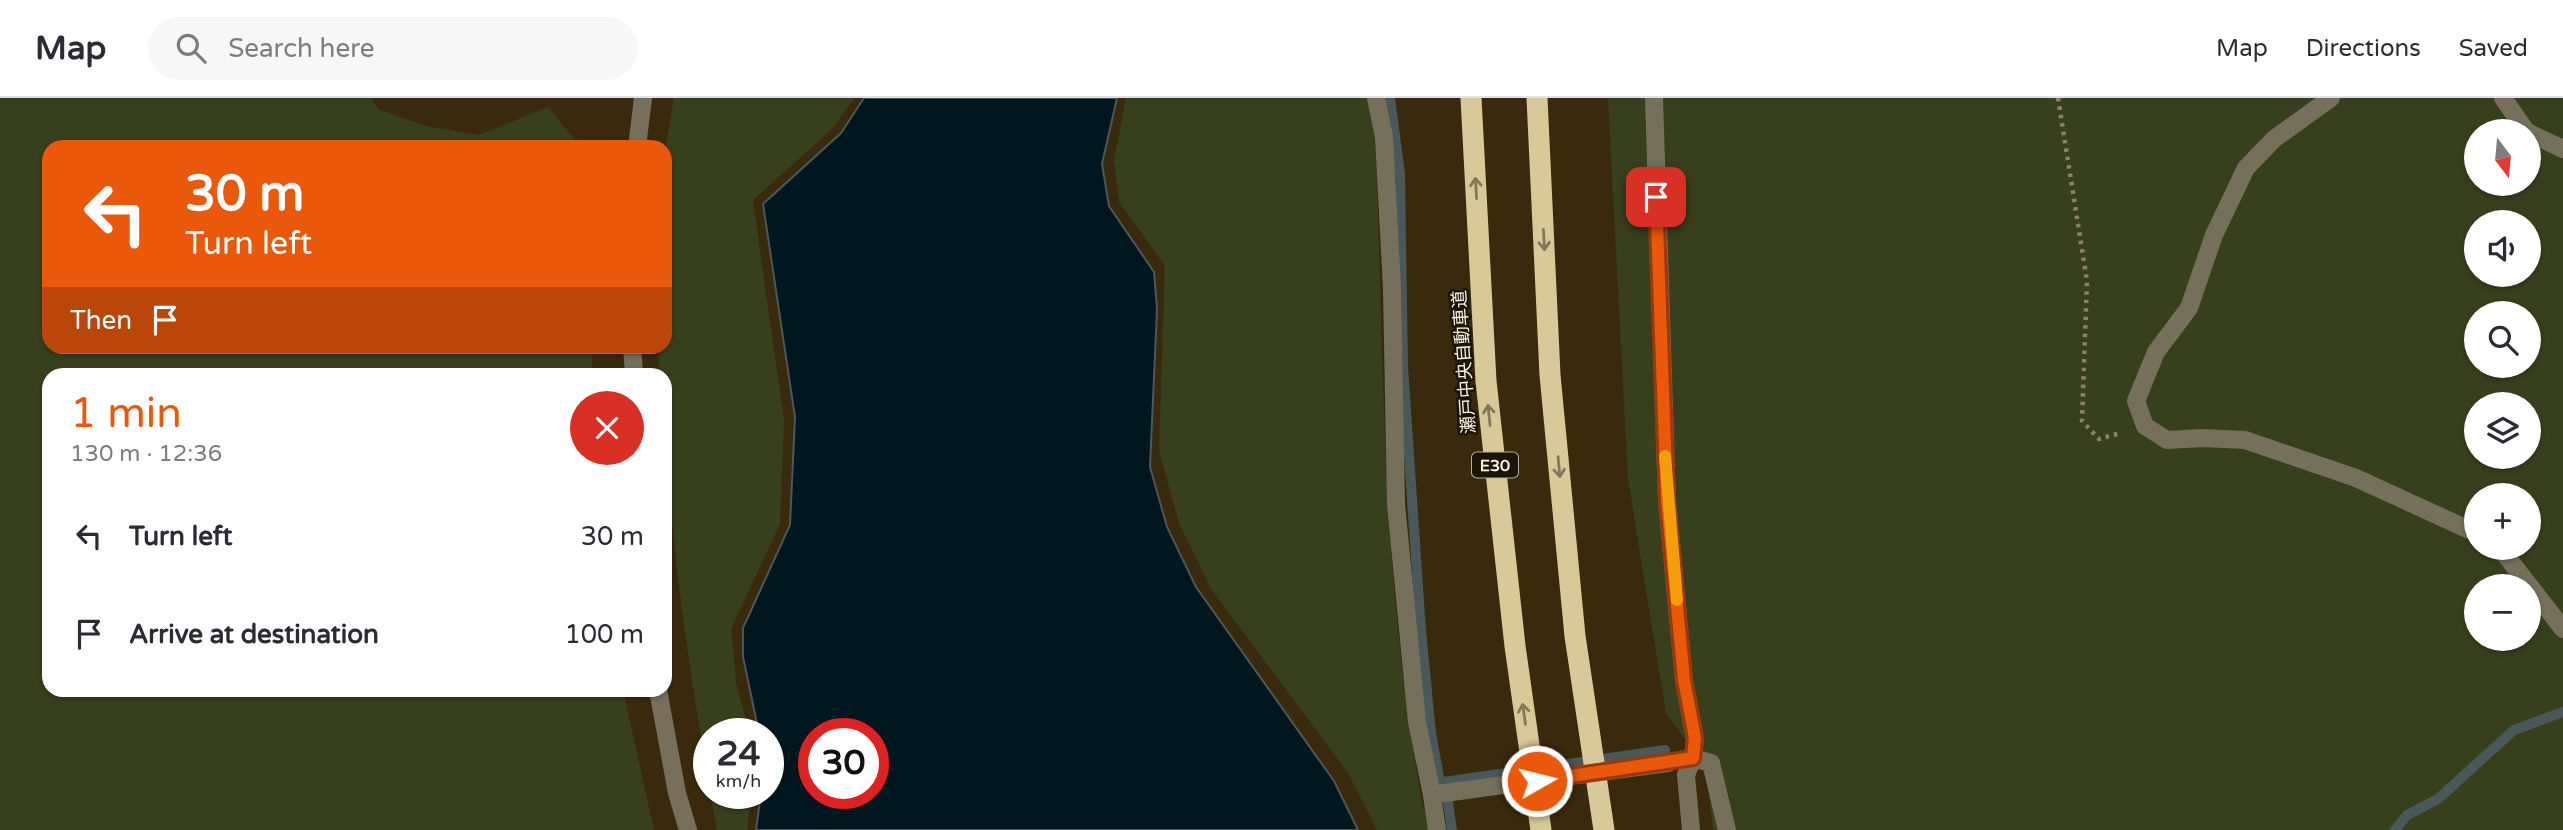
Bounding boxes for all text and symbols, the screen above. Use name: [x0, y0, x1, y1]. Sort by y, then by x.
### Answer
search box: [148, 17, 638, 80]
text: Map: [35, 29, 106, 68]
icon: search: [172, 29, 210, 67]
text: Search here: [228, 33, 374, 64]
text: Map: [2216, 34, 2268, 63]
text: Directions: [2306, 34, 2421, 63]
text: Saved: [2459, 34, 2528, 63]
north arrow: [2464, 119, 2541, 196]
map controls: [2464, 119, 2541, 651]
text: 30 m: [185, 165, 304, 224]
pin: [1626, 167, 1686, 227]
icon: left: [70, 168, 161, 259]
one-way arrow: [1469, 177, 1482, 200]
icon: arrive: [1637, 178, 1675, 216]
button: sound: [2464, 210, 2541, 287]
text: Turn left: [185, 225, 312, 263]
one-way arrow: [1537, 228, 1550, 251]
street label: 瀬戸中央自動車道: [1448, 289, 1480, 435]
icon: arrive: [146, 301, 184, 339]
button: search: [2464, 301, 2541, 378]
text: Then: [70, 305, 132, 336]
text: 1 min: [70, 388, 182, 439]
button: close: [570, 391, 644, 465]
button: layers: [2464, 392, 2541, 469]
one-way arrow: [1483, 404, 1496, 427]
text: 130 m · 12:36: [70, 440, 222, 468]
road number: E30: [1472, 452, 1518, 478]
one-way arrow: [1553, 455, 1566, 477]
button: +: [2464, 483, 2541, 560]
icon: left: [70, 517, 108, 555]
text: Turn left: [129, 521, 232, 552]
text: 30 m: [581, 521, 644, 552]
button: −: [2464, 574, 2541, 651]
icon: arrive: [70, 615, 108, 653]
text: Arrive at destination: [129, 619, 379, 650]
text: 100 m: [564, 619, 644, 650]
one-way arrow: [1518, 703, 1531, 726]
speed limit sign: 30: [798, 718, 889, 809]
text: 24: [717, 733, 760, 775]
position arrow: [1500, 744, 1574, 818]
text: km/h: [716, 770, 761, 792]

